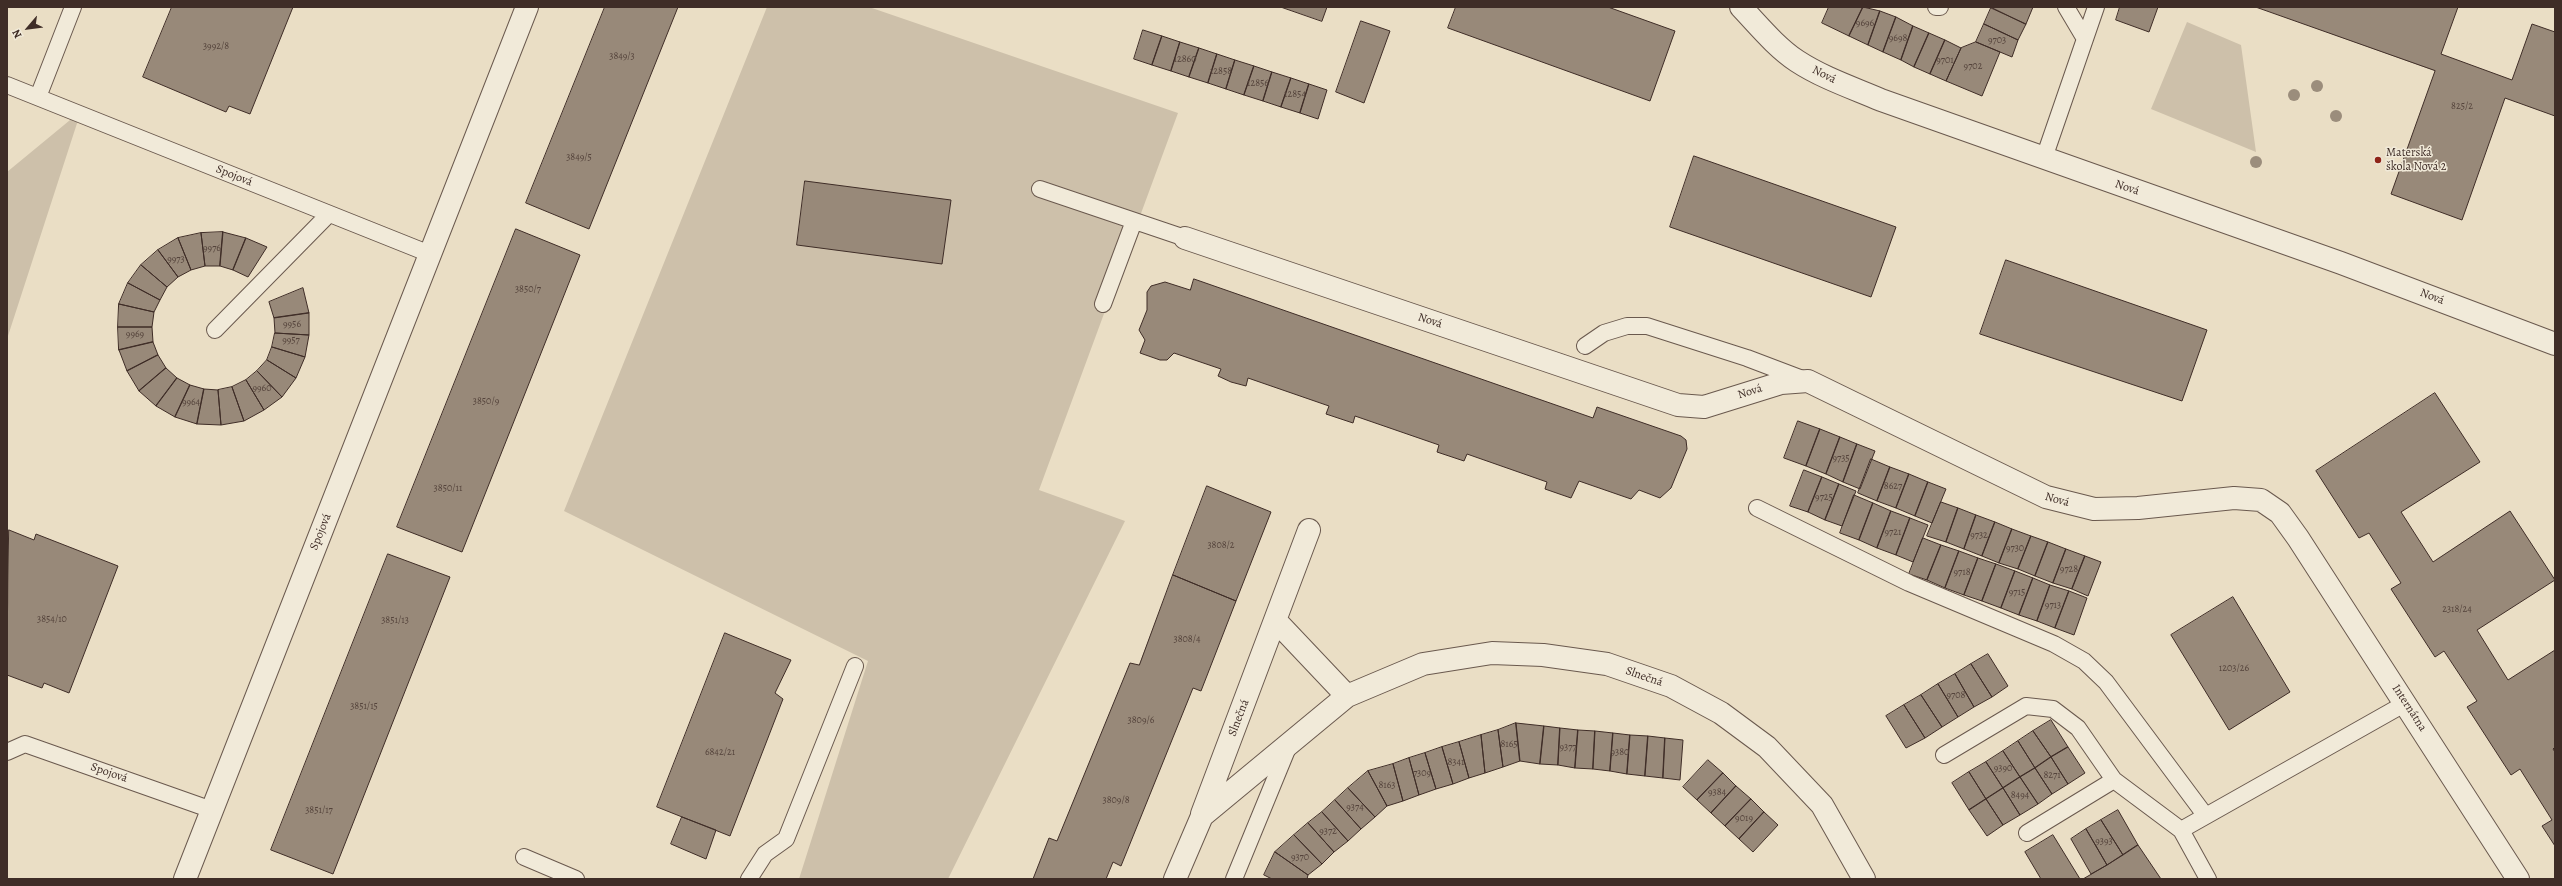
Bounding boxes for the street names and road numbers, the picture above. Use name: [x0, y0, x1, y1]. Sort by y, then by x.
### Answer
street label: Nová: [1810, 63, 1838, 87]
street label: Spojová: [214, 162, 254, 190]
street label: Nová: [2113, 177, 2141, 199]
street label: Nová: [2418, 286, 2446, 308]
street label: Nová: [1416, 310, 1444, 332]
street label: Nová: [1736, 381, 1764, 403]
street label: Nová: [2043, 490, 2071, 510]
street label: Spojová: [307, 512, 335, 552]
street label: Slnečná: [1624, 664, 1664, 690]
street label: Internátna: [2389, 682, 2429, 734]
street label: Slnečná: [1225, 698, 1253, 738]
street label: Spojová: [89, 760, 129, 786]

